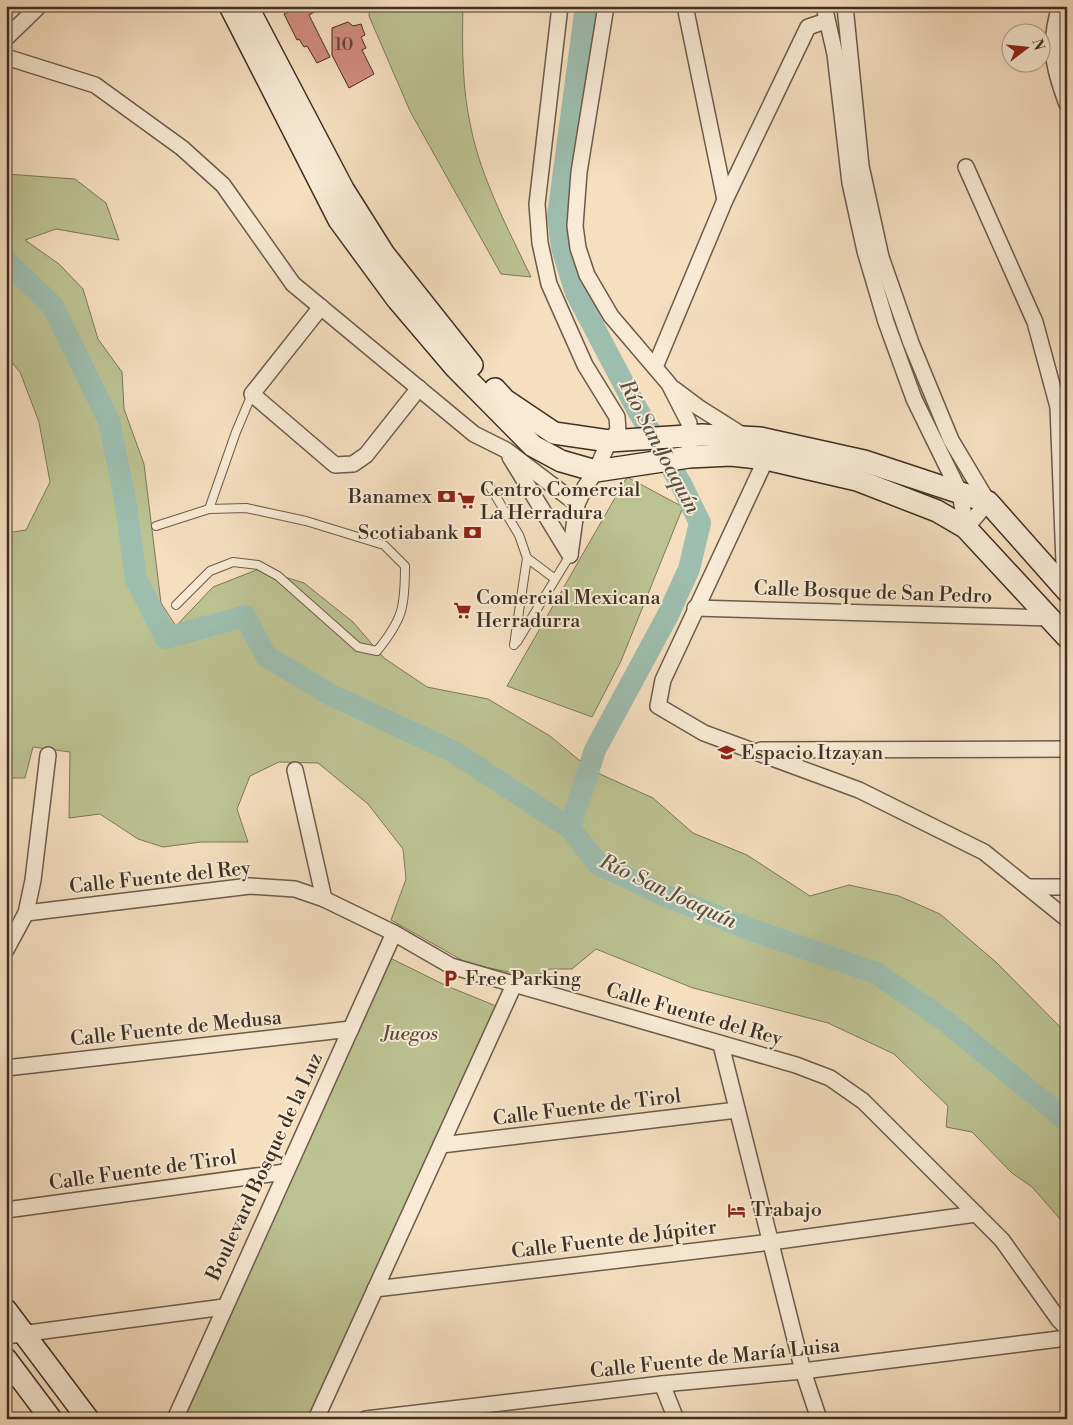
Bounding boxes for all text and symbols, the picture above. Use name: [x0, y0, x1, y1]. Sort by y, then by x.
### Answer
north arrow: [1000, 22, 1050, 72]
house number: 10: [334, 33, 354, 56]
text: N: [1027, 37, 1048, 52]
water label: Río San Joaquín: [612, 375, 705, 519]
place label: Centro Comercial La Herradura: [480, 478, 640, 526]
place label: Banamex: [347, 485, 433, 510]
bank icon: Banamex: [436, 487, 456, 507]
supermarket icon: Centro Comercial La Herradura: [456, 491, 476, 511]
place label: Scotiabank: [358, 521, 460, 546]
bank icon: Scotiabank: [462, 523, 482, 543]
street label: Calle Bosque de San Pedro: [753, 576, 993, 610]
place label: Comercial Mexicana Herradurra: [476, 586, 661, 634]
supermarket icon: Comercial Mexicana Herradurra: [452, 600, 472, 620]
place label: Espacio Itzayan: [741, 741, 883, 766]
school or university icon: Espacio Itzayan: [717, 743, 737, 763]
water label: Río San Joaquín: [594, 848, 741, 935]
street label: Calle Fuente del Rey: [68, 856, 252, 900]
place label: Free Parking: [465, 967, 582, 992]
parking icon: Free Parking: [441, 969, 461, 989]
street label: Calle Fuente del Rey: [603, 978, 785, 1052]
street label: Calle Fuente de Medusa: [69, 1005, 284, 1053]
park label: Juegos: [380, 1022, 439, 1047]
street label: Boulevard Bosque de la Luz: [201, 1049, 329, 1286]
street label: Calle Fuente de Tirol: [492, 1084, 682, 1132]
street label: Calle Fuente de Tirol: [48, 1145, 238, 1197]
place label: Trabajo: [751, 1198, 822, 1223]
hotel icon: Trabajo: [727, 1200, 747, 1220]
street label: Calle Fuente de Júpiter: [510, 1215, 718, 1265]
street label: Calle Fuente de María Luisa: [589, 1333, 842, 1385]

